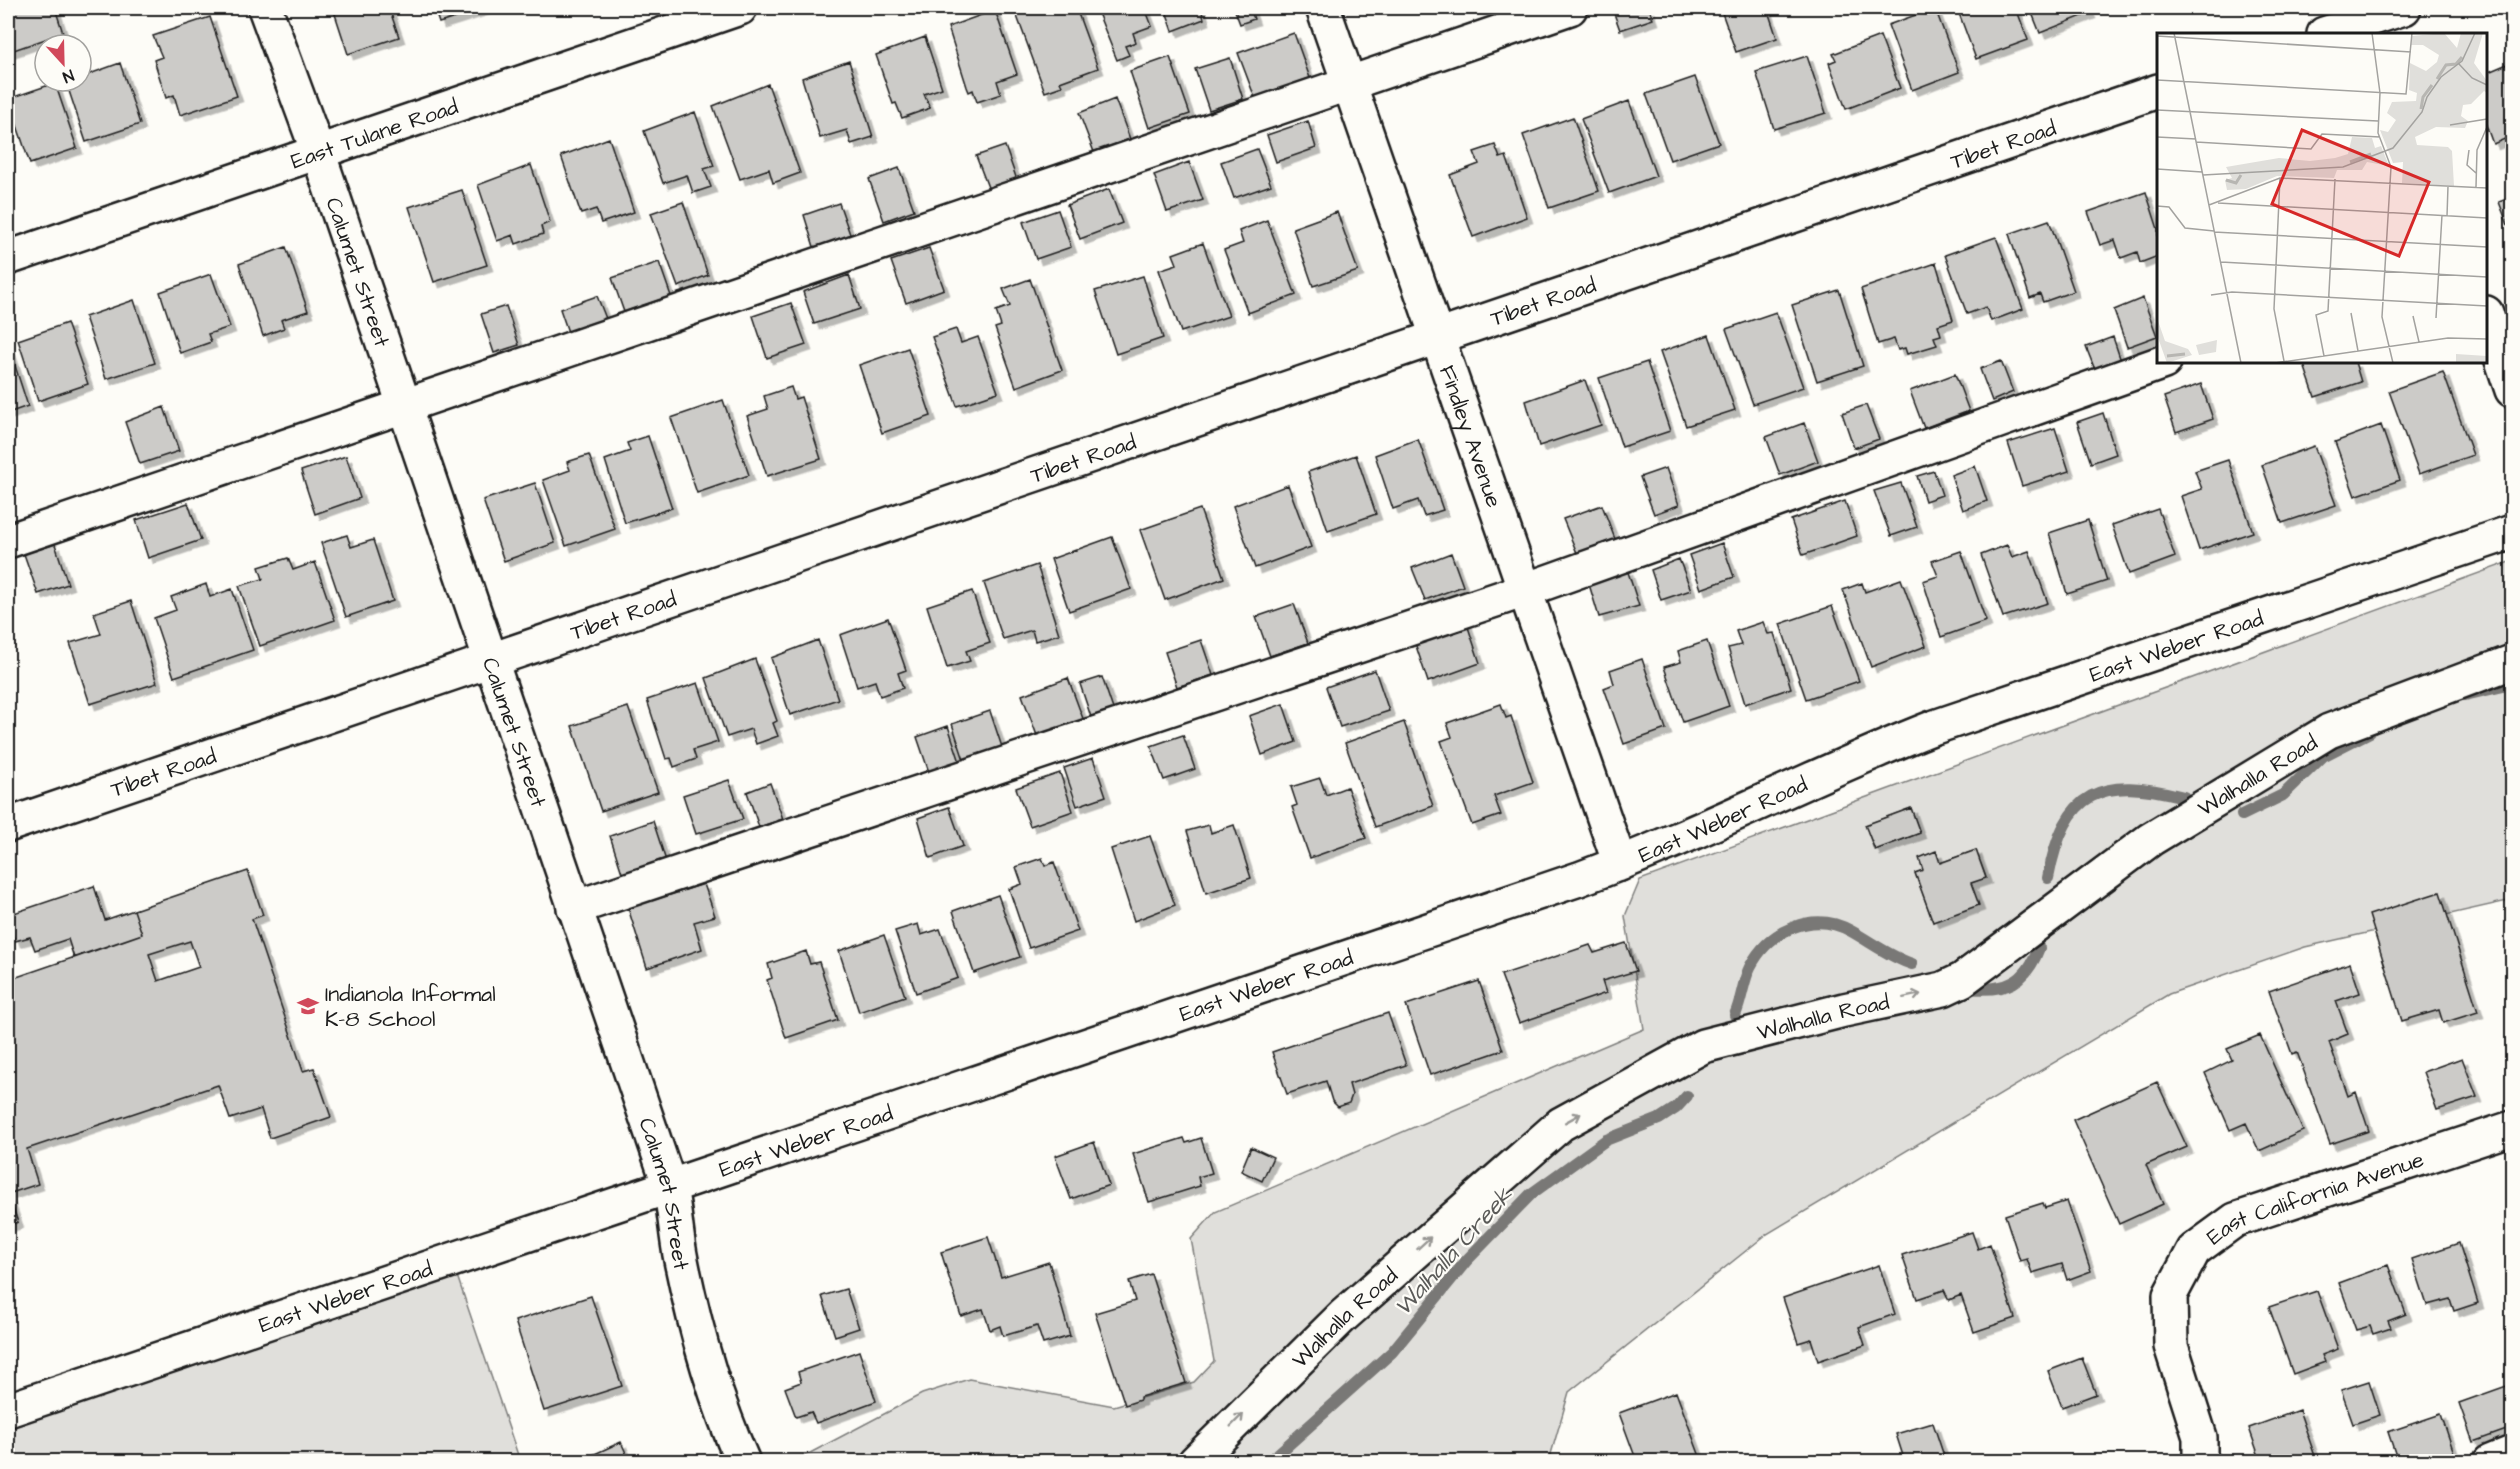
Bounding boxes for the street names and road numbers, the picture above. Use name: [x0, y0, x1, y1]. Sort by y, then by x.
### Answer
street label: East Tulane Road: [287, 91, 462, 177]
street label: Tibet Road: [1947, 113, 2060, 178]
street label: Calumet Street: [318, 193, 397, 351]
street label: Tibet Road: [1487, 270, 1600, 335]
street label: Findley Avenue: [1431, 361, 1509, 512]
street label: Tibet Road: [1027, 427, 1140, 492]
street label: Tibet Road: [567, 584, 680, 649]
street label: East Weber Road: [2086, 603, 2267, 691]
street label: Calumet Street: [474, 654, 554, 811]
street label: Walhalla Road: [2192, 728, 2324, 824]
street label: Tibet Road: [107, 741, 221, 806]
street label: East Weber Road: [1634, 769, 1812, 871]
street label: East Weber Road: [1176, 942, 1357, 1030]
street label: Walhalla Road: [1754, 987, 1892, 1049]
street label: East Weber Road: [715, 1098, 897, 1186]
street label: Calumet Street: [630, 1114, 697, 1273]
street label: East California Avenue: [2201, 1144, 2428, 1253]
street label: East Weber Road: [255, 1254, 437, 1341]
street label: Walhalla Road: [1285, 1261, 1405, 1375]

